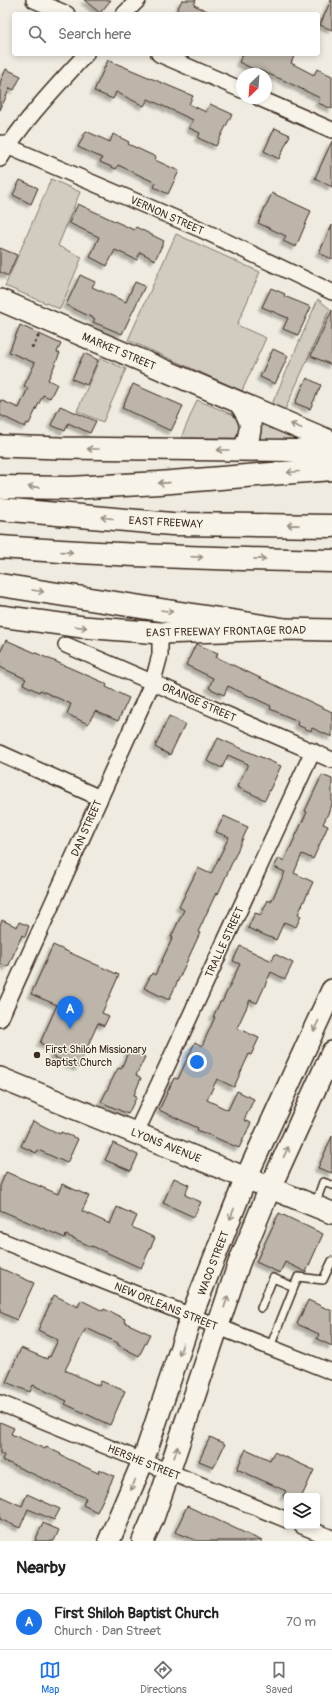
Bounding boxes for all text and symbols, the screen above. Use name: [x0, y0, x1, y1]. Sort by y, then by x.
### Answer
search box: [12, 12, 320, 56]
icon: search: [26, 23, 48, 45]
text: Search here: [58, 25, 131, 44]
north arrow: [236, 68, 272, 104]
street label: VERNON STREET: [128, 193, 206, 238]
street label: MARKET STREET: [80, 330, 158, 373]
one-way arrow: [291, 422, 303, 430]
one-way arrow: [87, 445, 100, 453]
one-way arrow: [217, 446, 230, 454]
one-way arrow: [287, 469, 300, 476]
one-way arrow: [158, 479, 171, 486]
one-way arrow: [28, 483, 41, 491]
street label: EAST FREEWAY: [128, 514, 204, 531]
one-way arrow: [101, 515, 114, 522]
one-way arrow: [287, 521, 300, 529]
one-way arrow: [60, 548, 73, 555]
one-way arrow: [190, 554, 203, 561]
one-way arrow: [253, 555, 266, 563]
one-way arrow: [32, 587, 45, 595]
one-way arrow: [160, 607, 173, 615]
one-way arrow: [74, 623, 87, 631]
street label: EAST FREEWAY FRONTAGE ROAD: [146, 624, 306, 639]
street label: ORANGE STREET: [160, 680, 238, 725]
street label: DAN STREET: [68, 798, 105, 858]
street label: TRALLE STREET: [202, 905, 247, 980]
pin: A: [57, 996, 83, 1029]
one-way arrow: [312, 1019, 319, 1031]
place label: First Shiloh Missionary Baptist Church: [45, 1043, 147, 1069]
marker: First Shiloh Missionary Baptist Church: [32, 1050, 42, 1060]
your location: [187, 1052, 207, 1072]
street label: LYONS AVENUE: [129, 1125, 203, 1166]
one-way arrow: [283, 1146, 290, 1158]
one-way arrow: [227, 1208, 235, 1220]
street label: WACO STREET: [195, 1229, 232, 1297]
street label: NEW ORLEANS STREET: [112, 1280, 219, 1333]
one-way arrow: [222, 1296, 230, 1308]
one-way arrow: [176, 1342, 184, 1354]
street label: HERSHE STREET: [106, 1442, 182, 1483]
one-way arrow: [173, 1446, 180, 1459]
one-way arrow: [129, 1478, 136, 1490]
map controls: [284, 1493, 320, 1529]
button: layers: [284, 1493, 320, 1529]
text: Nearby: [16, 1557, 65, 1578]
text: First Shiloh Baptist Church: [54, 1604, 219, 1623]
text: A: [25, 1614, 33, 1630]
text: 70 m: [286, 1614, 316, 1630]
text: Church · Dan Street: [54, 1623, 161, 1639]
tab: Map: [39, 1659, 61, 1696]
tab: Directions: [140, 1659, 187, 1696]
tab: Saved: [265, 1659, 293, 1696]

